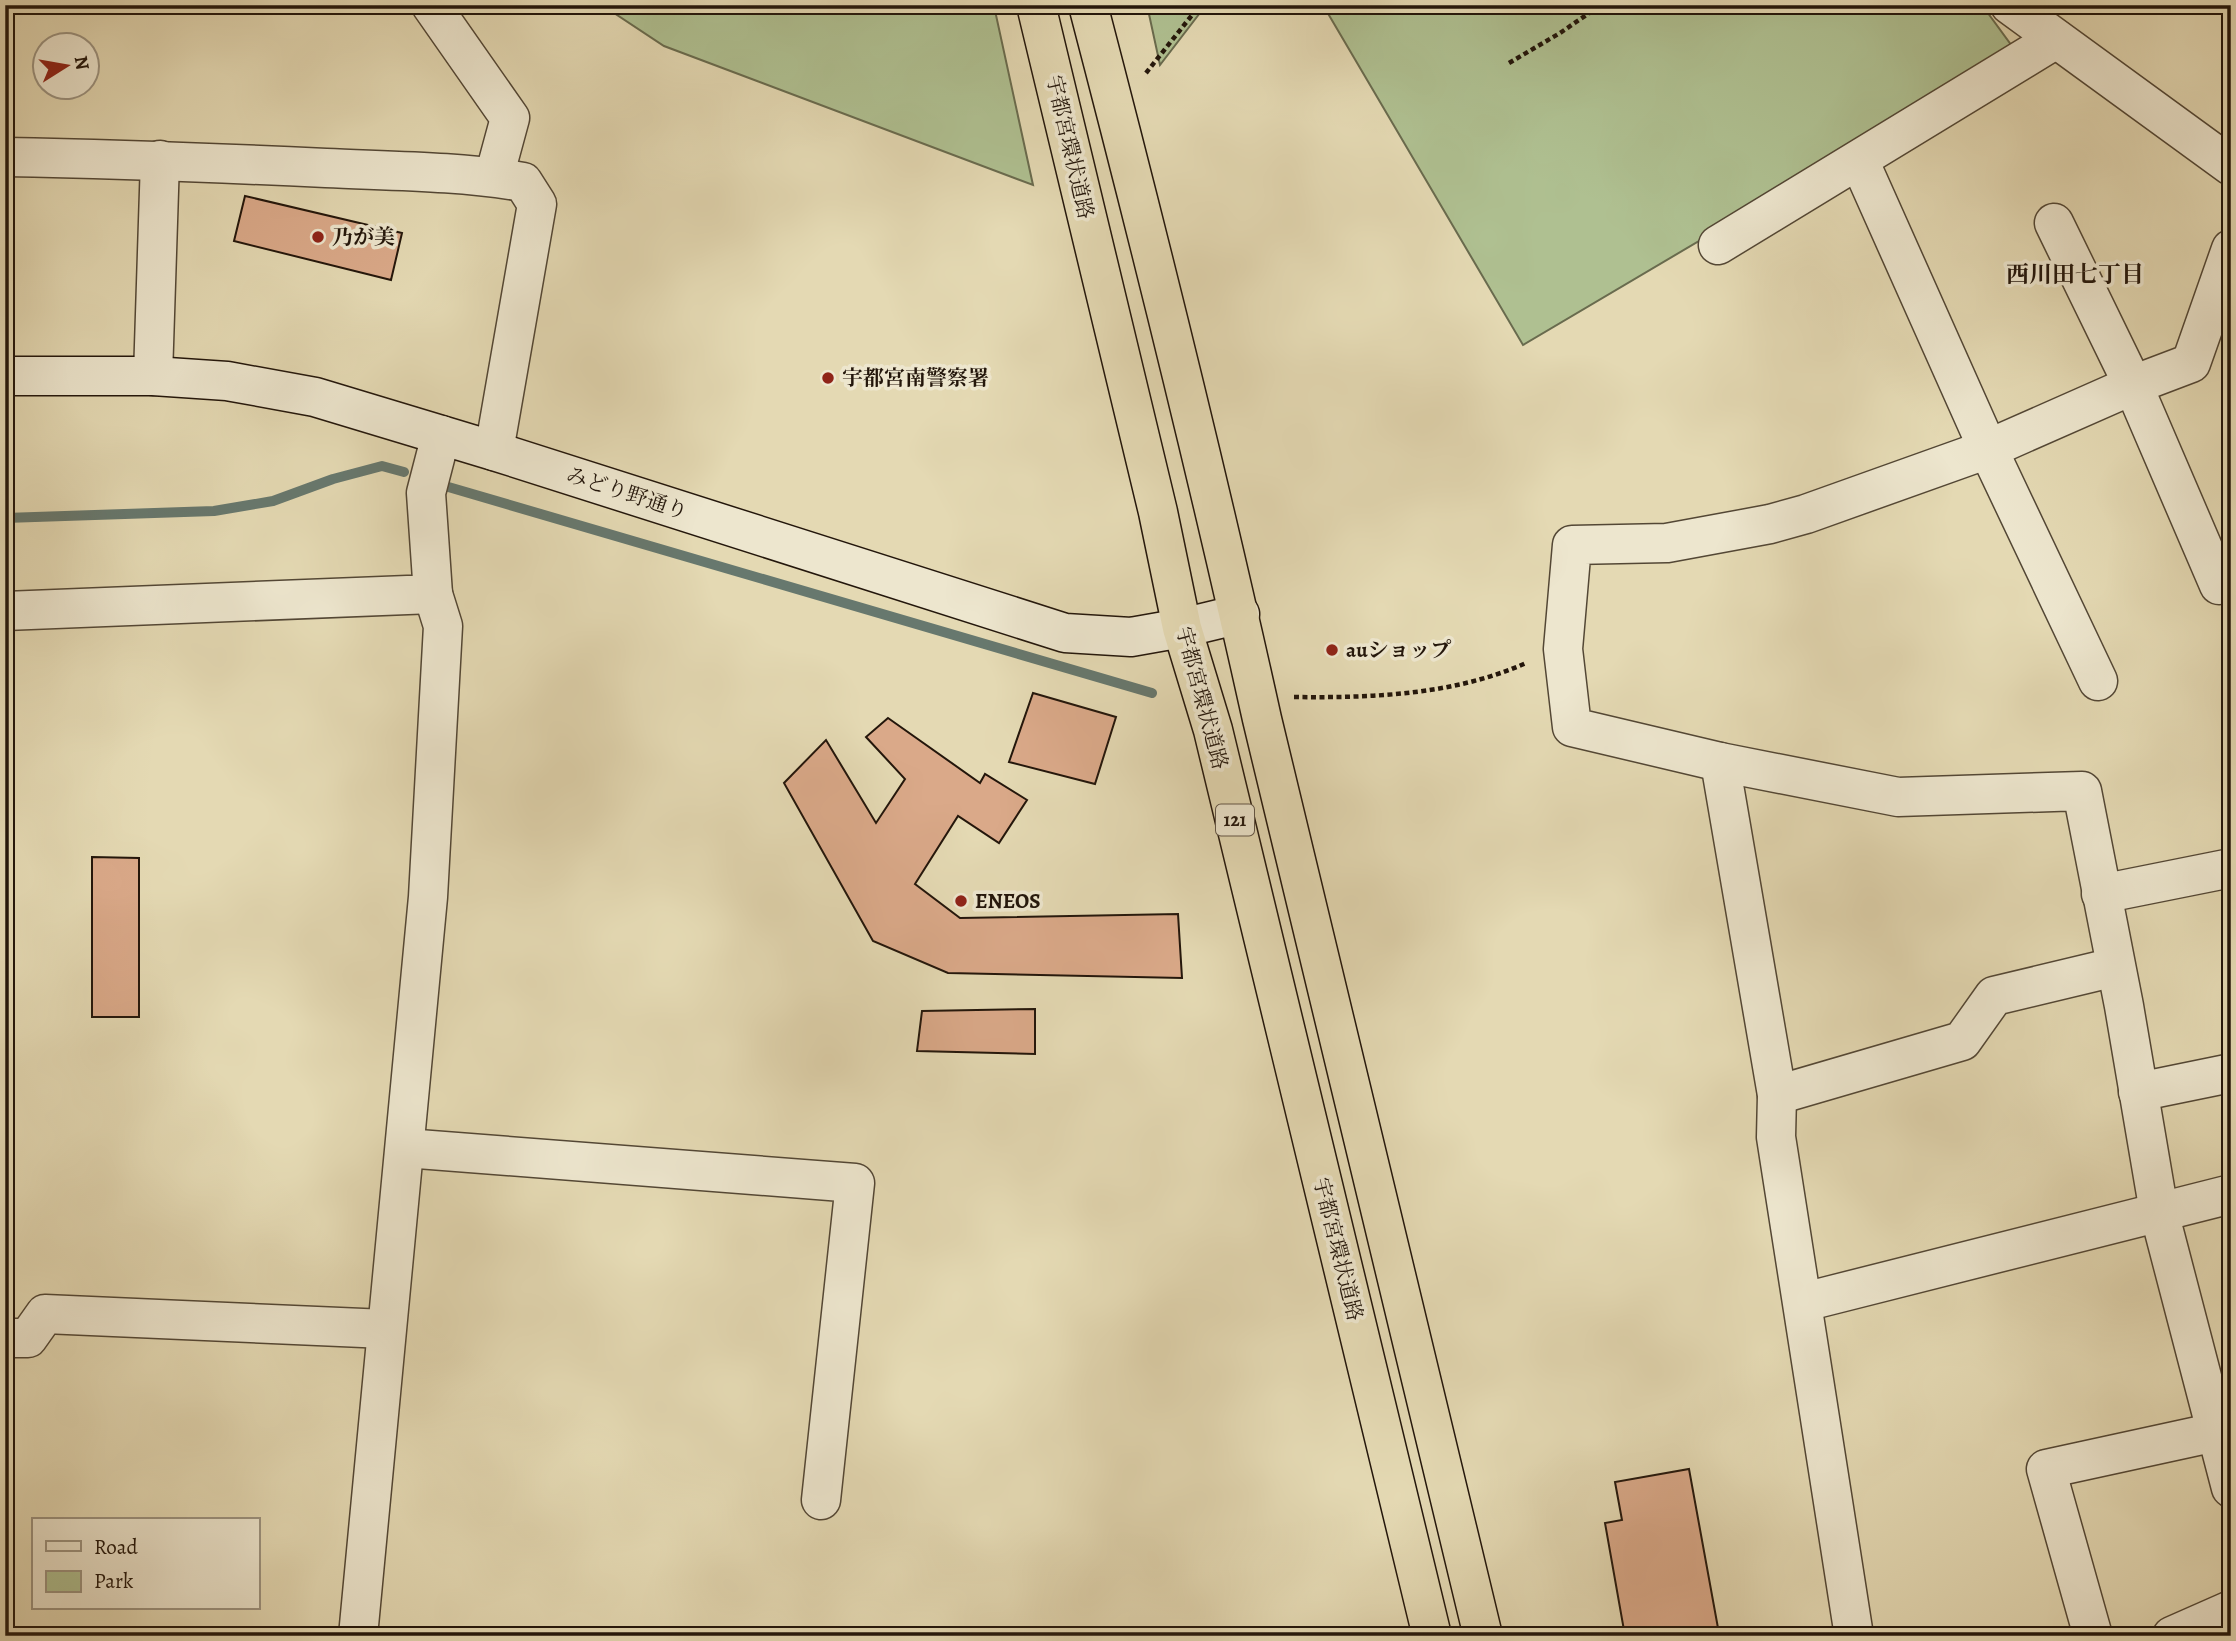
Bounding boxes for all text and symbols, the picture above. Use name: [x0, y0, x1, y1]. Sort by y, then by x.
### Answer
north arrow: [32, 32, 102, 102]
text: N: [68, 54, 96, 72]
street label: 宇都宮環状道路: [1040, 72, 1100, 222]
place label: 乃が美: [332, 223, 395, 251]
marker: 乃が美: [310, 229, 326, 245]
district label: 西川田七丁目: [2006, 259, 2144, 290]
place label: 宇都宮南警察署: [842, 364, 989, 392]
marker: 宇都宮南警察署: [820, 370, 836, 386]
street label: みどり野通り: [563, 460, 691, 526]
street label: 宇都宮環状道路: [1169, 623, 1235, 773]
place label: auショップ: [1346, 636, 1451, 664]
marker: auショップ: [1324, 642, 1340, 658]
road number: 121: [1216, 804, 1254, 835]
place label: ENEOS: [975, 887, 1041, 915]
marker: ENEOS: [953, 893, 969, 909]
street label: 宇都宮環状道路: [1307, 1174, 1369, 1324]
legend: [32, 1518, 259, 1610]
text: Road: [94, 1533, 138, 1561]
text: Park: [94, 1567, 134, 1595]

